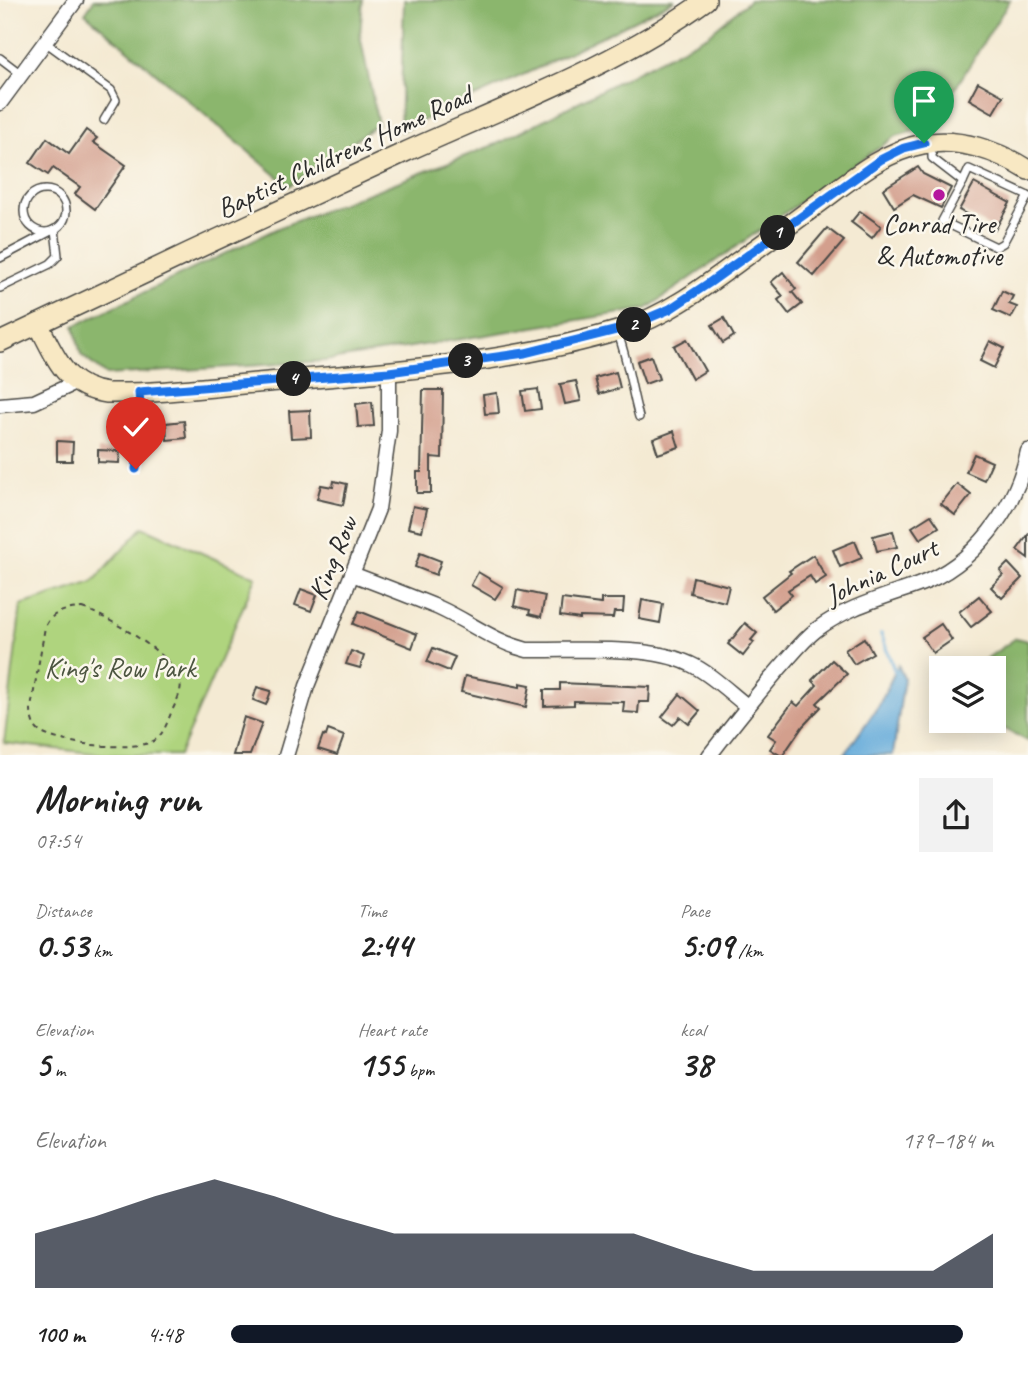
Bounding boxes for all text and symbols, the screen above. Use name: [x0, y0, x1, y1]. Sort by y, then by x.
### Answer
pin: [894, 71, 954, 143]
street label: Baptist Childrens Home Road: [211, 75, 481, 226]
icon: arrive: [905, 82, 943, 120]
marker: Conrad Tire & Automotive: [931, 187, 947, 203]
place label: Conrad Tire & Automotive: [876, 206, 1004, 273]
pin: 1: [760, 216, 796, 250]
text: 1: [773, 220, 782, 244]
pin: 2: [616, 308, 652, 342]
text: 2: [629, 312, 638, 336]
pin: 3: [448, 344, 484, 378]
text: 3: [461, 348, 470, 372]
pin: 4: [276, 362, 312, 396]
text: 4: [289, 366, 298, 390]
pin: [106, 397, 166, 469]
icon: check: [117, 408, 155, 446]
street label: King Row: [300, 509, 366, 605]
street label: Johnia Court: [818, 529, 945, 614]
park label: King's Row Park: [45, 650, 198, 685]
map controls: [929, 656, 1006, 733]
button: layers: [929, 656, 1006, 733]
text: Morning run: [35, 776, 201, 823]
button: share: [919, 778, 993, 852]
text: 07:54: [35, 826, 81, 855]
text: Distance: [35, 899, 92, 923]
text: Time: [358, 899, 387, 923]
text: Pace: [680, 899, 710, 923]
text: 0.53: [35, 923, 89, 968]
text: 2:44: [358, 923, 412, 968]
text: 5:09: [680, 923, 734, 968]
text: km: [89, 939, 112, 963]
text: /km: [734, 939, 763, 963]
text: Elevation: [35, 1018, 93, 1042]
text: Heart rate: [358, 1018, 427, 1042]
text: kcal: [680, 1018, 705, 1042]
text: 5: [35, 1042, 50, 1087]
text: 155: [358, 1042, 404, 1087]
text: 38: [680, 1042, 712, 1087]
text: m: [50, 1058, 65, 1082]
text: bpm: [404, 1058, 434, 1082]
text: Elevation: [35, 1126, 106, 1155]
text: 179–184 m: [902, 1126, 993, 1155]
text: 100 m: [35, 1320, 85, 1349]
text: 4:48: [147, 1320, 183, 1349]

